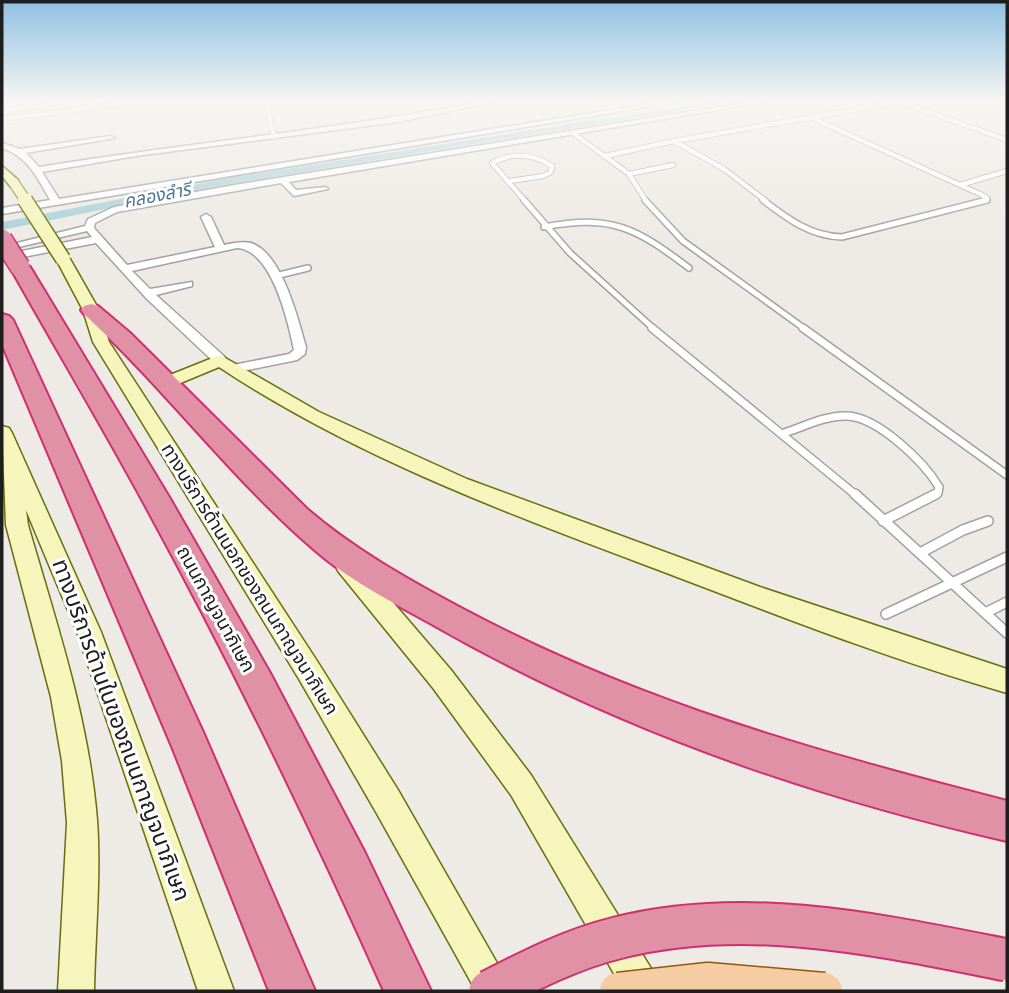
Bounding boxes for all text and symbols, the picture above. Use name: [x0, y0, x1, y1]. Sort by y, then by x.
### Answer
water label: คลองลำรี: [122, 178, 195, 212]
street label: ทางบริการด้านนอกของถนนกาญจนาภิเษก: [157, 439, 343, 719]
street label: ถนนกาญจนาภิเษก: [172, 542, 260, 676]
street label: ทางบริการด้านในของถนนกาญจนาภิเษก: [46, 555, 196, 905]

